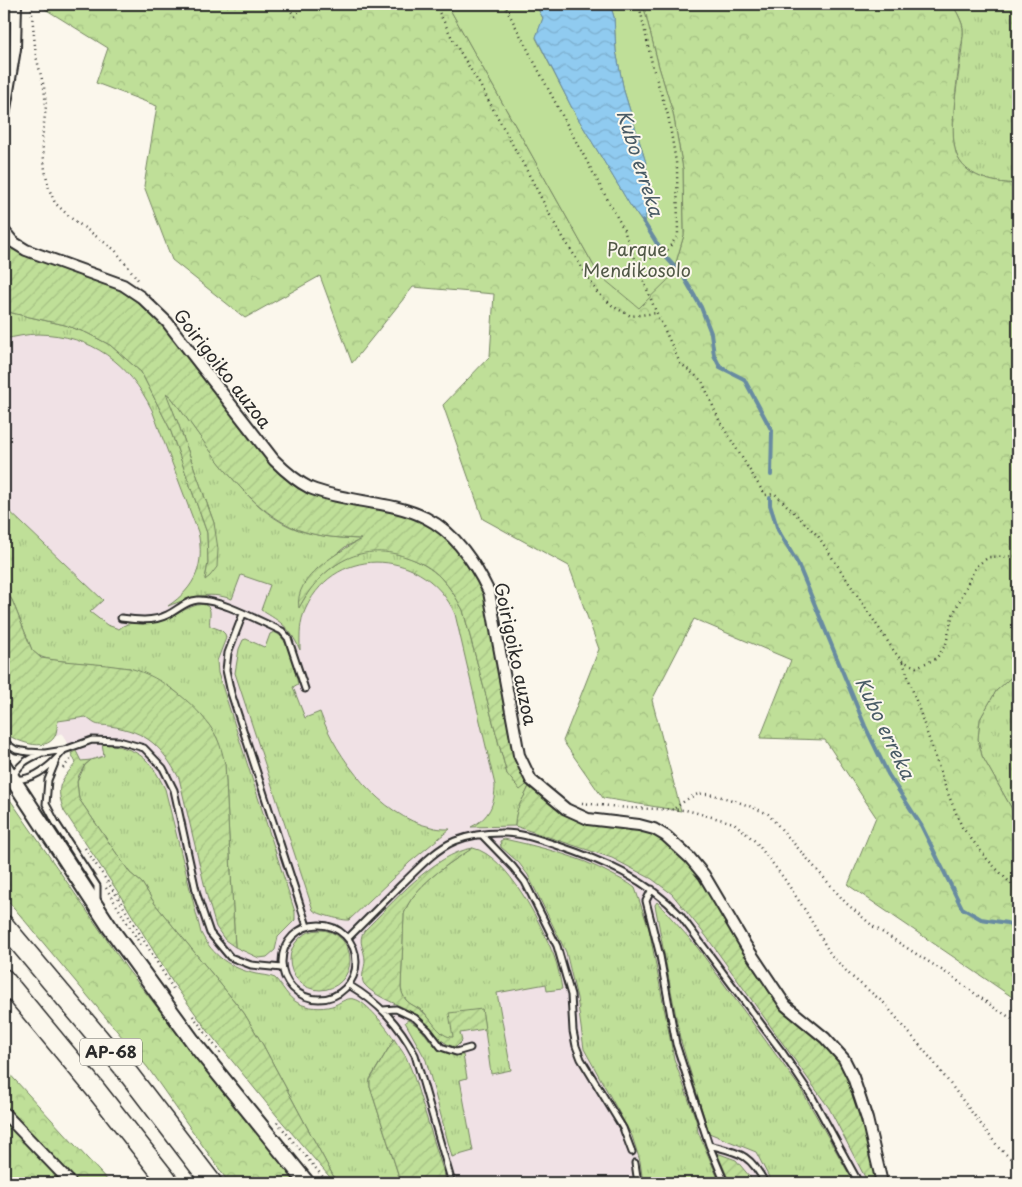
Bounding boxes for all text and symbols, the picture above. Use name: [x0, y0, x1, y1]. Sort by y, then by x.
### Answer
water label: Kubo erreka: [611, 106, 672, 221]
park label: Parque Mendikosolo: [583, 235, 691, 283]
street label: Goirigoiko auzoa: [168, 302, 279, 434]
street label: Goirigoiko auzoa: [488, 580, 545, 729]
water label: Kubo erreka: [849, 672, 923, 784]
road number: AP-68: [80, 1038, 142, 1066]

